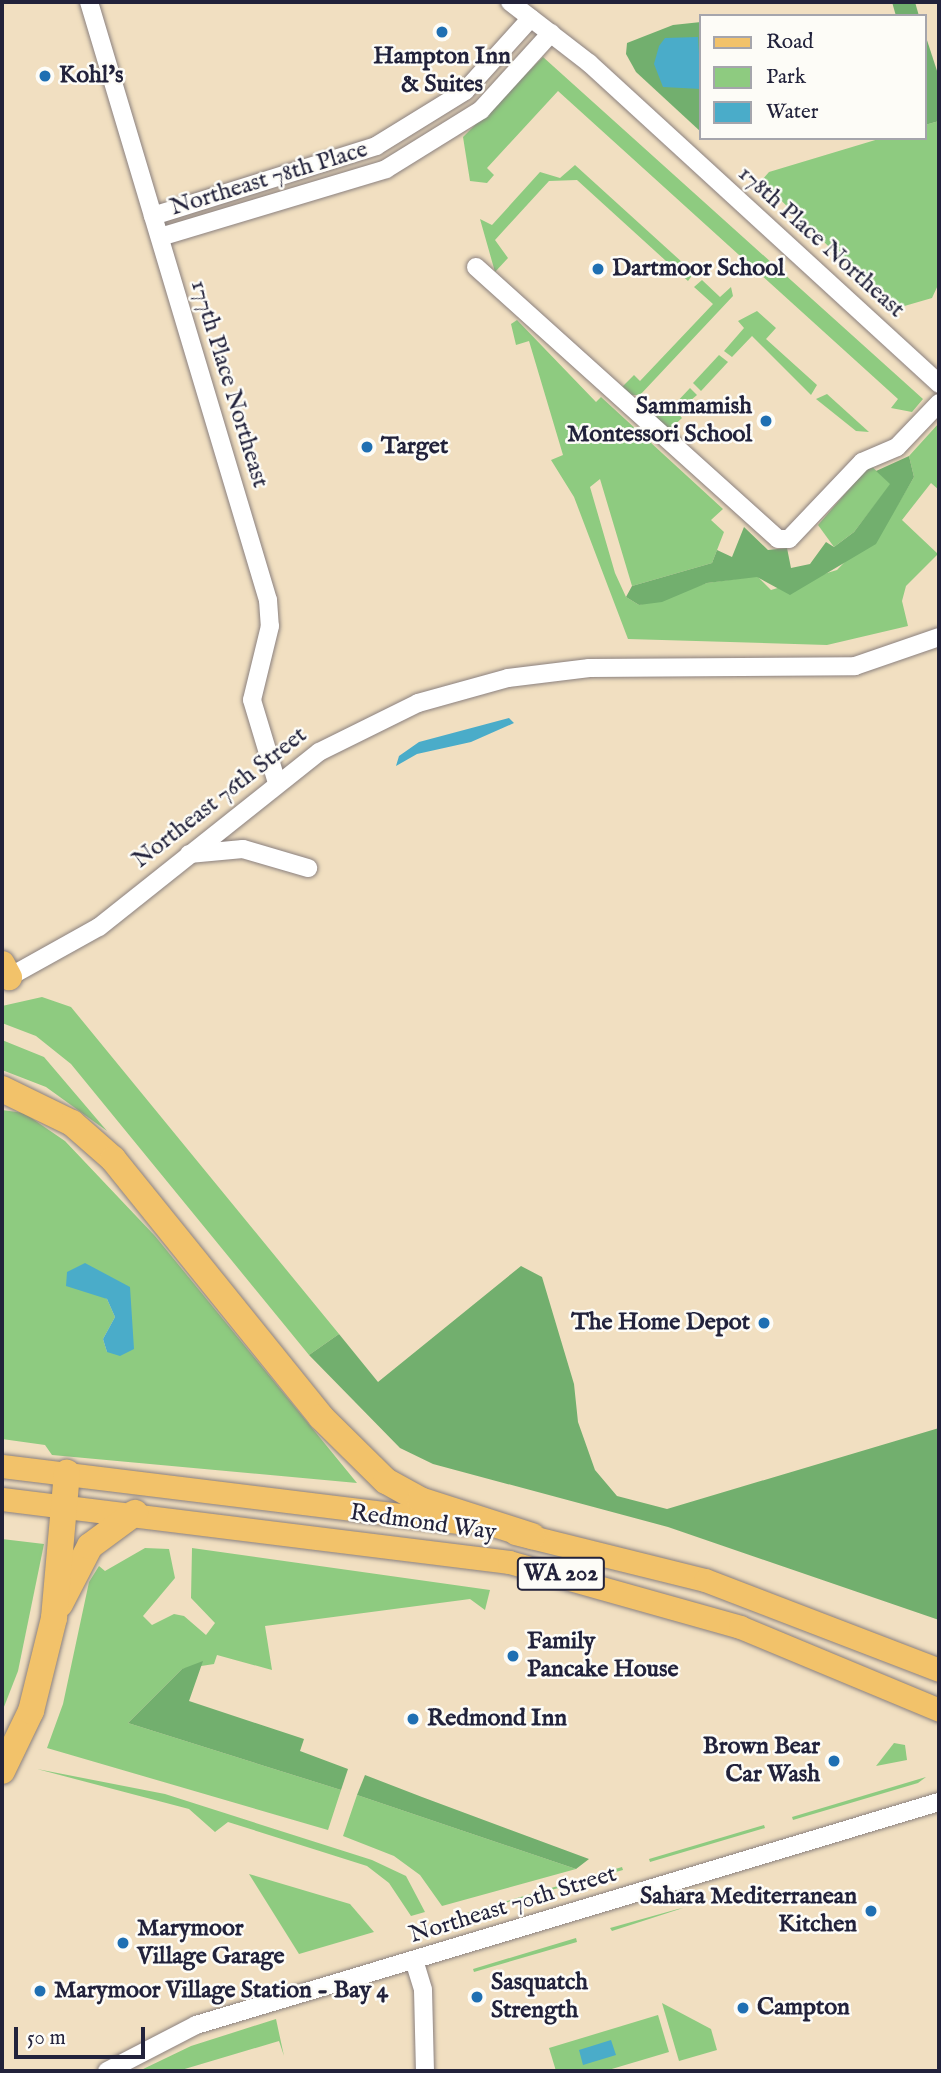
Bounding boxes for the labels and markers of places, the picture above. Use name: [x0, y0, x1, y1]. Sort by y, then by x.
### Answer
marker: Hampton Inn & Suites: [434, 24, 450, 40]
place label: Hampton Inn & Suites: [373, 43, 511, 99]
place label: Kohl's: [59, 62, 123, 90]
marker: Kohl's: [37, 68, 53, 84]
place label: Dartmoor School: [612, 255, 785, 283]
marker: Dartmoor School: [590, 261, 606, 277]
place label: Sammamish Montessori School: [567, 393, 752, 449]
marker: Sammamish Montessori School: [758, 413, 774, 429]
place label: Target: [381, 433, 448, 461]
marker: Target: [359, 439, 375, 455]
place label: The Home Depot: [571, 1309, 750, 1337]
marker: The Home Depot: [756, 1315, 772, 1331]
place label: Family Pancake House: [527, 1628, 678, 1684]
marker: Family Pancake House: [505, 1648, 521, 1664]
place label: Redmond Inn: [427, 1705, 567, 1733]
marker: Redmond Inn: [405, 1711, 421, 1727]
place label: Brown Bear Car Wash: [703, 1733, 820, 1789]
marker: Brown Bear Car Wash: [826, 1753, 842, 1769]
place label: Sahara Mediterranean Kitchen: [640, 1883, 857, 1939]
marker: Sahara Mediterranean Kitchen: [863, 1903, 879, 1919]
place label: Marymoor Village Garage: [137, 1915, 285, 1971]
marker: Marymoor Village Garage: [115, 1935, 131, 1951]
place label: Sasquatch Strength: [491, 1969, 588, 2025]
place label: Marymoor Village Station - Bay 4: [54, 1977, 388, 2005]
marker: Marymoor Village Station - Bay 4: [32, 1983, 48, 1999]
marker: Sasquatch Strength: [469, 1989, 485, 2005]
place label: Campton: [757, 1994, 850, 2022]
marker: Campton: [735, 2000, 751, 2016]

